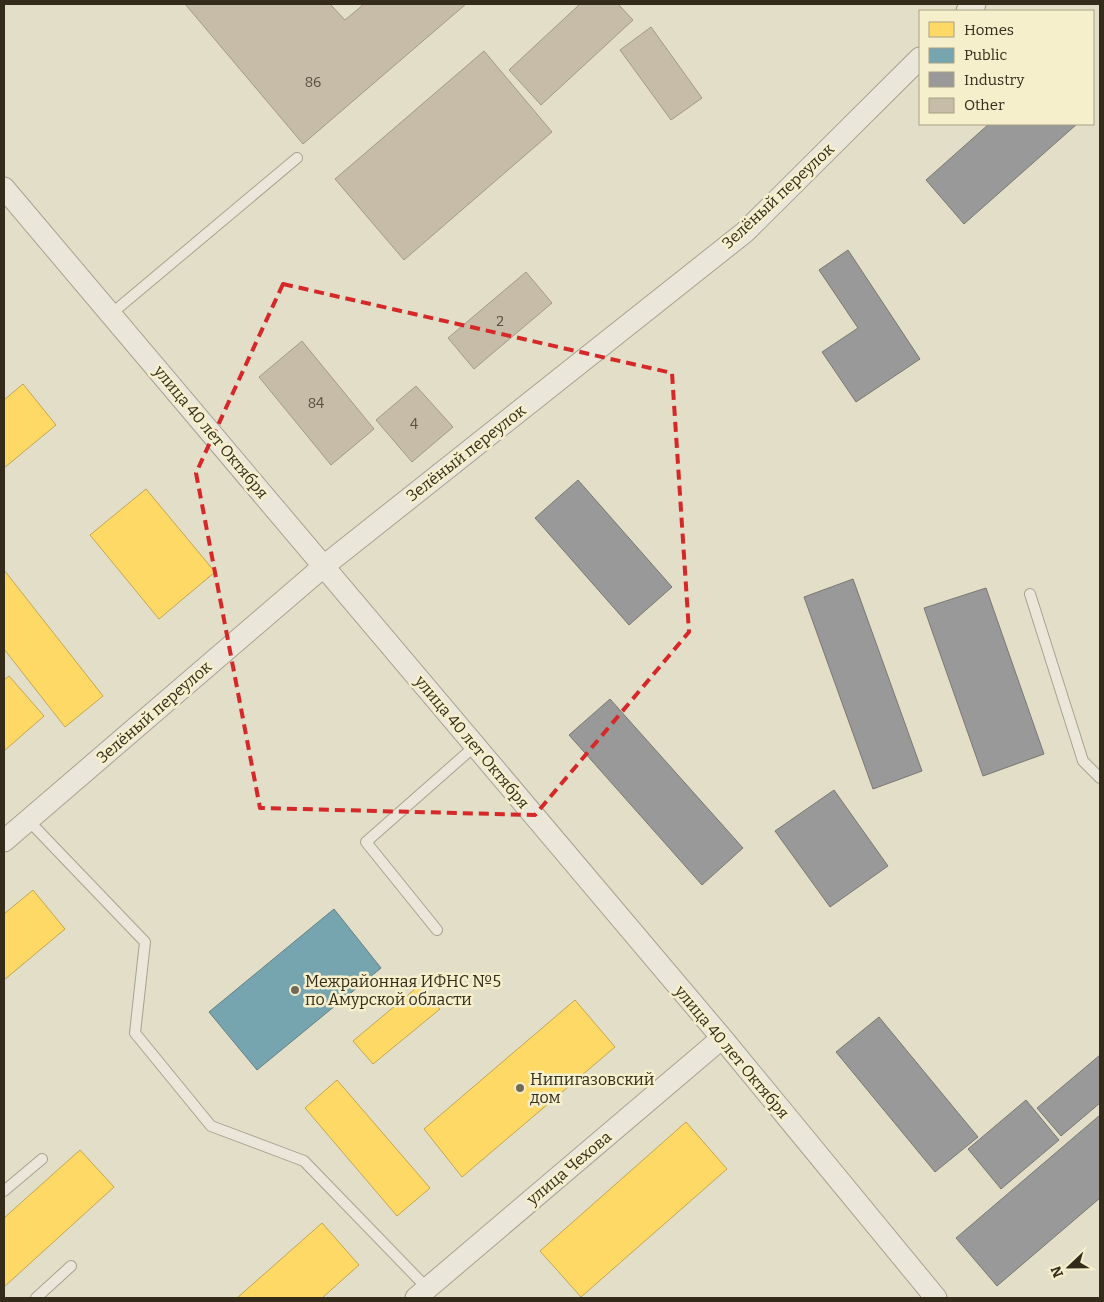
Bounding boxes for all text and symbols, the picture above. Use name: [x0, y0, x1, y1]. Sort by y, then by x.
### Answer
legend: [919, 10, 1094, 125]
text: Homes: [964, 21, 1014, 39]
text: Public: [964, 46, 1008, 64]
text: Industry: [964, 71, 1024, 89]
house number: 86: [305, 74, 321, 91]
text: Other: [964, 96, 1005, 114]
street label: Зелёный переулок: [718, 139, 838, 253]
house number: 2: [496, 313, 504, 330]
street label: улица 40 лет Октября: [149, 361, 272, 502]
house number: 84: [308, 395, 324, 412]
street label: Зелёный переулок: [403, 400, 530, 505]
house number: 4: [410, 416, 418, 433]
street label: Зелёный переулок: [93, 657, 216, 767]
street label: улица 40 лет Октября: [410, 671, 533, 812]
place label: Межрайонная ИФНС №5 по Амурской области: [305, 972, 501, 1009]
street label: улица 40 лет Октября: [670, 981, 793, 1122]
marker: Межрайонная ИФНС №5 по Амурской области: [289, 984, 301, 996]
place label: Нипигазовский дом: [530, 1070, 654, 1107]
marker: Нипигазовский дом: [514, 1082, 526, 1094]
street label: улица Чехова: [522, 1127, 615, 1210]
north arrow: [1044, 1242, 1094, 1292]
text: N: [1047, 1263, 1067, 1280]

